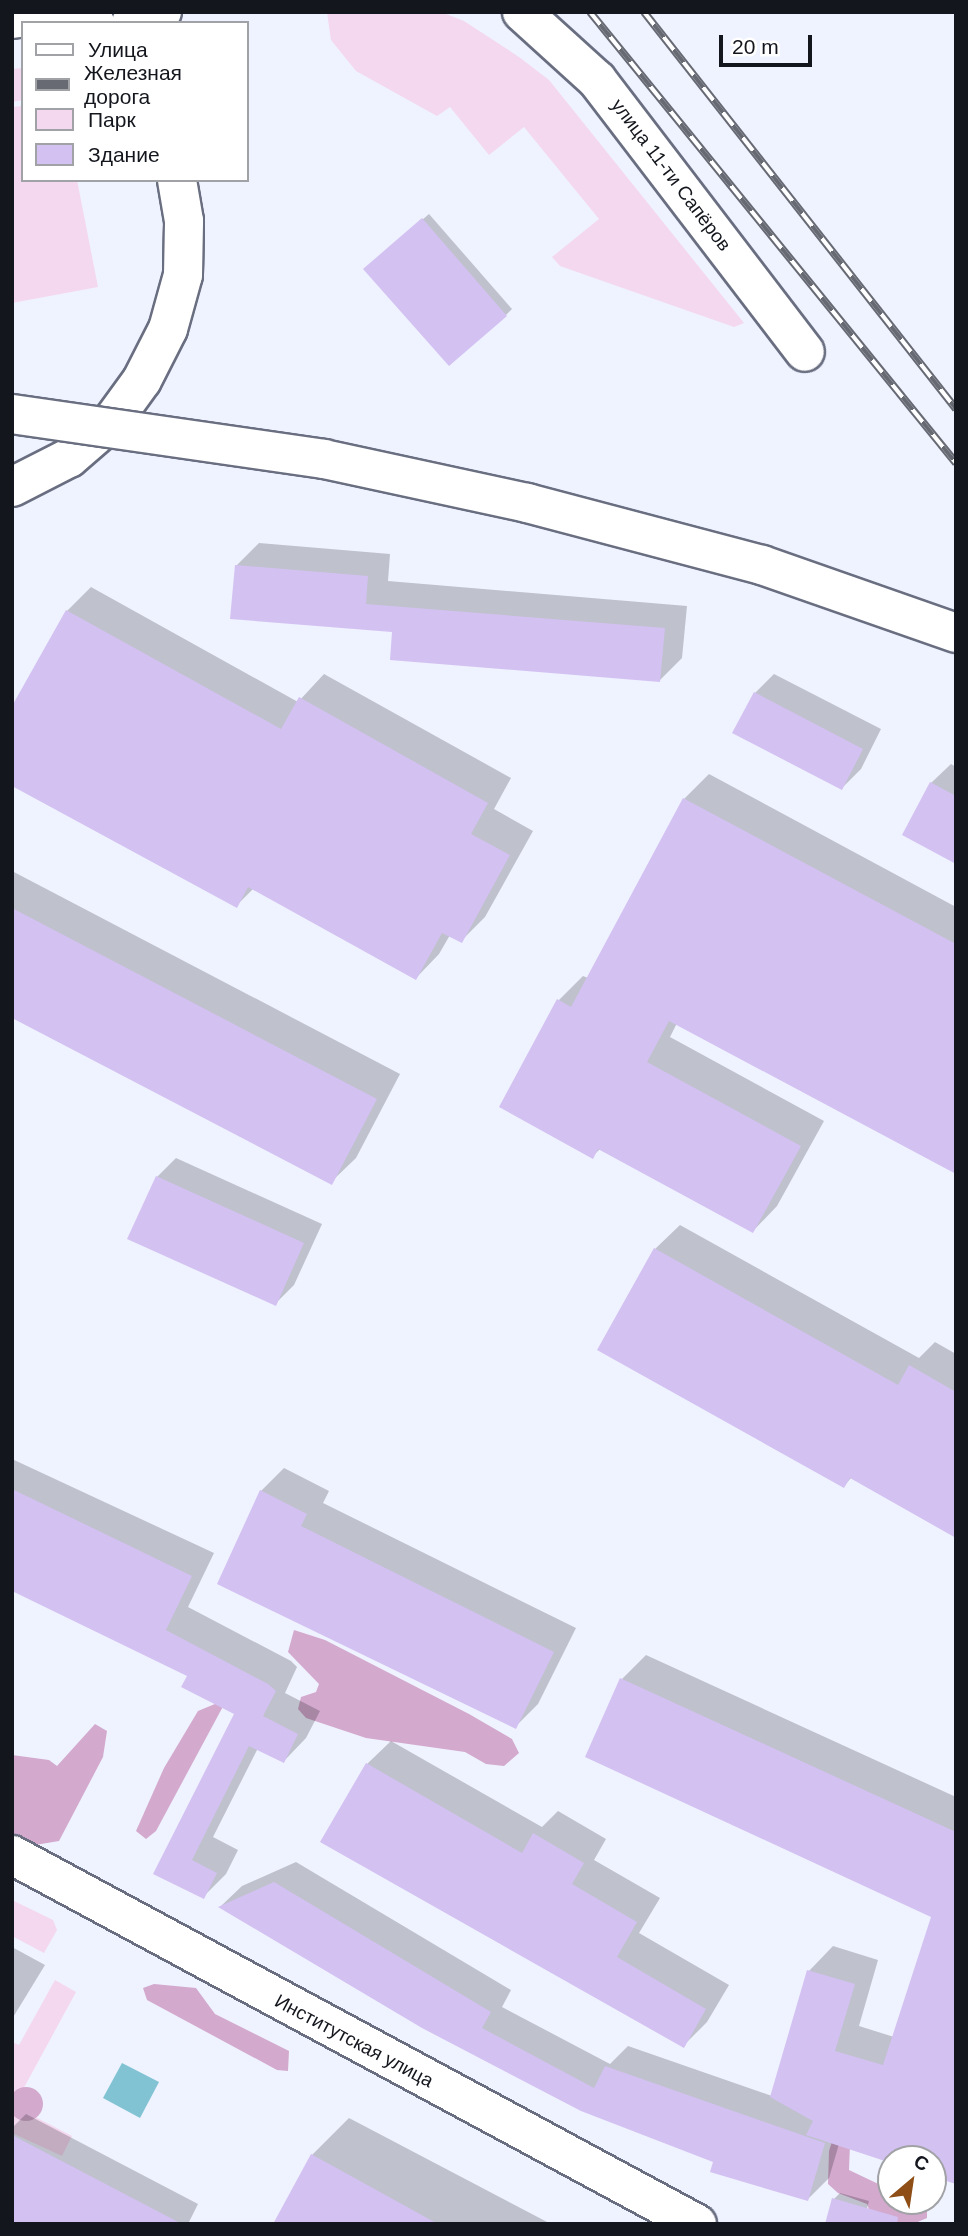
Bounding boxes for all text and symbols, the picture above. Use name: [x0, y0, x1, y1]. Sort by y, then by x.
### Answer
legend: [21, 21, 248, 182]
scale bar: [723, 21, 816, 65]
text: 20 m: [732, 35, 779, 58]
text: Улица: [88, 38, 148, 61]
text: Железная дорога: [84, 61, 182, 108]
street label: улица 11-ти Сапёров: [606, 94, 736, 256]
text: Парк: [88, 108, 136, 131]
text: Здание: [88, 143, 160, 166]
street label: Институтская улица: [271, 1990, 437, 2092]
north arrow: [877, 2145, 947, 2215]
text: С: [910, 2150, 933, 2175]

